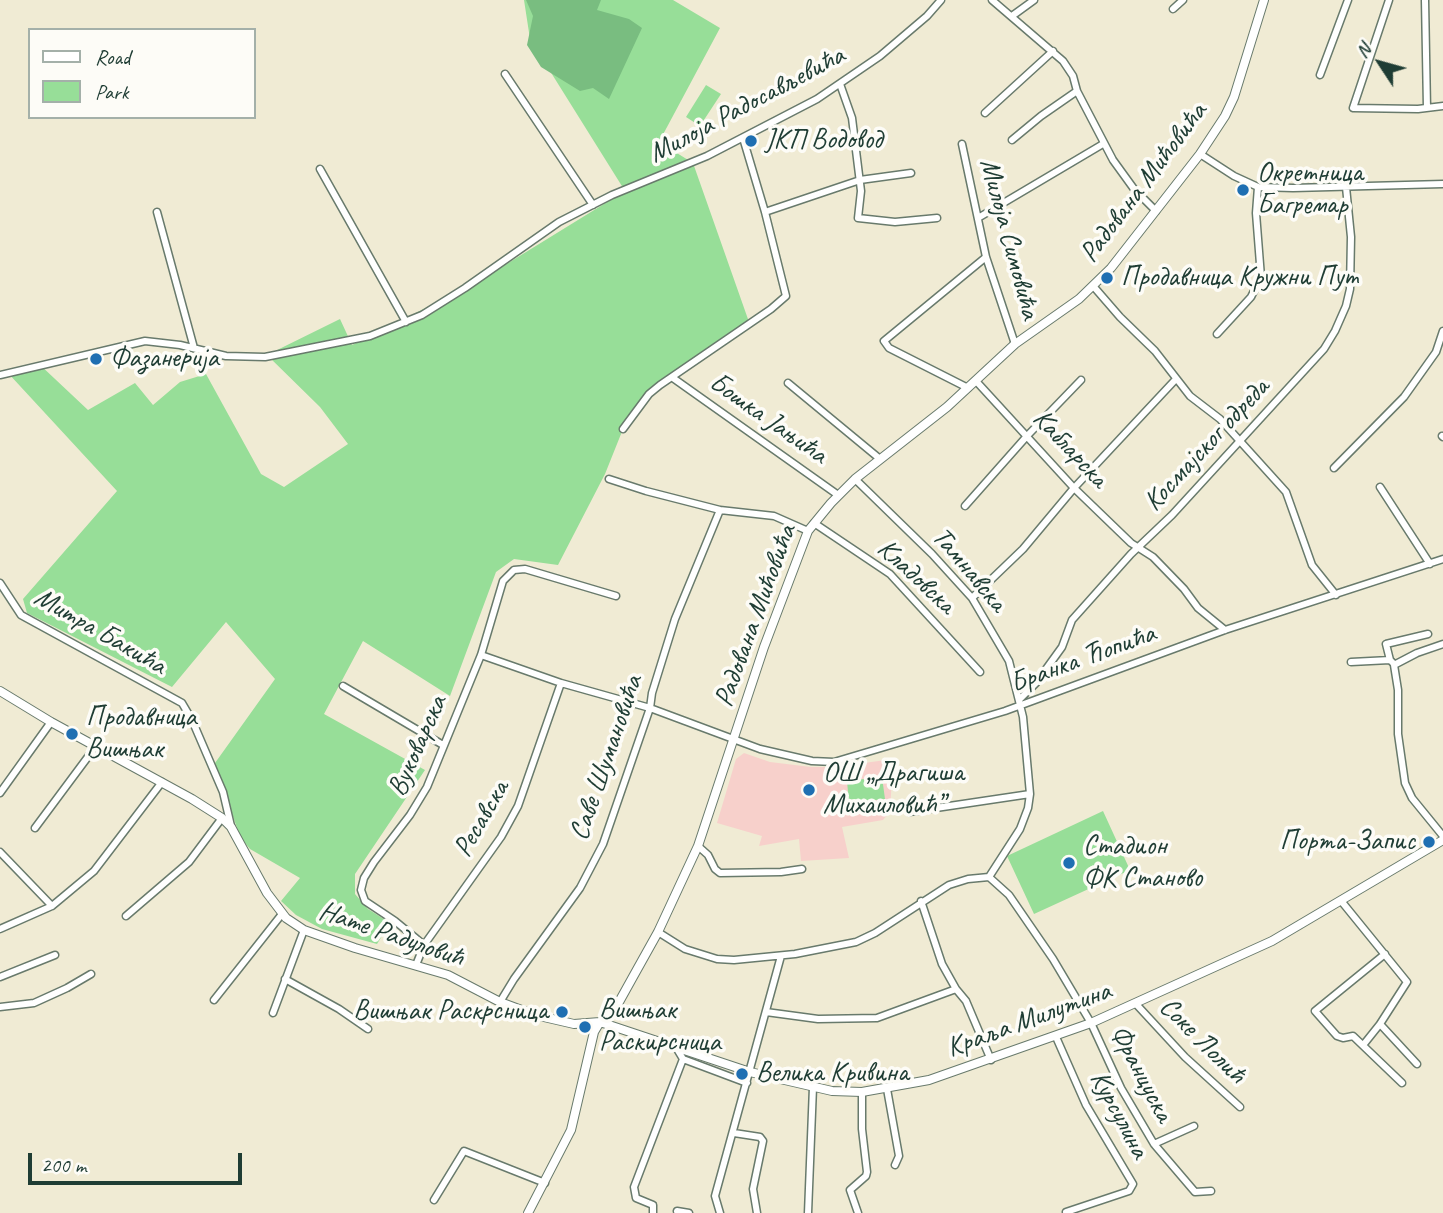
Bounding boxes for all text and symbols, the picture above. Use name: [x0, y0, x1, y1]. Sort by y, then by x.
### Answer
legend: [28, 28, 256, 119]
north arrow: [1345, 28, 1415, 98]
street label: Милоја Радосављевића: [643, 39, 851, 171]
text: N: [1350, 39, 1376, 62]
text: Road: [95, 44, 130, 70]
text: Park: [95, 79, 128, 105]
street label: Радована Мићовића: [1073, 97, 1215, 269]
place label: ЈКП Водовод: [765, 124, 882, 158]
marker: ЈКП Водовод: [743, 133, 759, 149]
street label: Милоја Симовића: [971, 155, 1047, 323]
place label: Окретница Багремар: [1257, 157, 1363, 223]
marker: Окретница Багремар: [1235, 182, 1251, 198]
place label: Продавница Кружни Пут: [1121, 261, 1358, 295]
marker: Продавница Кружни Пут: [1099, 270, 1115, 286]
place label: Фазанерија: [110, 342, 219, 376]
marker: Фазанерија: [88, 351, 104, 367]
street label: Бошка Јањића: [702, 366, 834, 472]
street label: Космајског одреда: [1137, 372, 1277, 518]
street label: Кабларска: [1025, 403, 1115, 495]
street label: Радована Мићовића: [708, 520, 804, 712]
street label: Тамнавска: [924, 521, 1014, 619]
street label: Кладовска: [870, 532, 962, 622]
street label: Митра Бакића: [28, 581, 172, 683]
street label: Бранка Ћопића: [1006, 617, 1160, 701]
street label: Саве Шумановића: [563, 671, 651, 845]
street label: Вуковарска: [381, 690, 455, 802]
place label: Продавница Вишњак: [86, 701, 196, 767]
marker: Продавница Вишњак: [64, 726, 80, 742]
place label: ОШ „Драгиша Михаиловић”: [823, 757, 964, 823]
street label: Ресавска: [447, 775, 517, 863]
marker: ОШ „Драгиша Михаиловић”: [801, 782, 817, 798]
place label: Порта-Запис: [1280, 825, 1415, 859]
place label: Стадион ФК Станово: [1083, 830, 1202, 896]
marker: Порта-Запис: [1421, 834, 1437, 850]
marker: Стадион ФК Станово: [1061, 855, 1077, 871]
street label: Нате Радуловић: [314, 895, 468, 975]
street label: Краља Милутина: [942, 975, 1116, 1065]
street label: Соке Лолић: [1152, 991, 1252, 1091]
place label: Вишњак Раскирсница: [599, 994, 721, 1060]
place label: Вишњак Раскрсница: [353, 995, 548, 1029]
marker: Вишњак Раскрсница: [554, 1004, 570, 1020]
marker: Вишњак Раскирсница: [577, 1019, 593, 1035]
street label: Француска: [1102, 1020, 1180, 1128]
place label: Велика Кривина: [756, 1057, 908, 1091]
street label: Курсулина: [1082, 1065, 1156, 1165]
marker: Велика Кривина: [734, 1066, 750, 1082]
scale bar: [32, 1140, 245, 1184]
text: 200 m: [41, 1152, 86, 1178]

